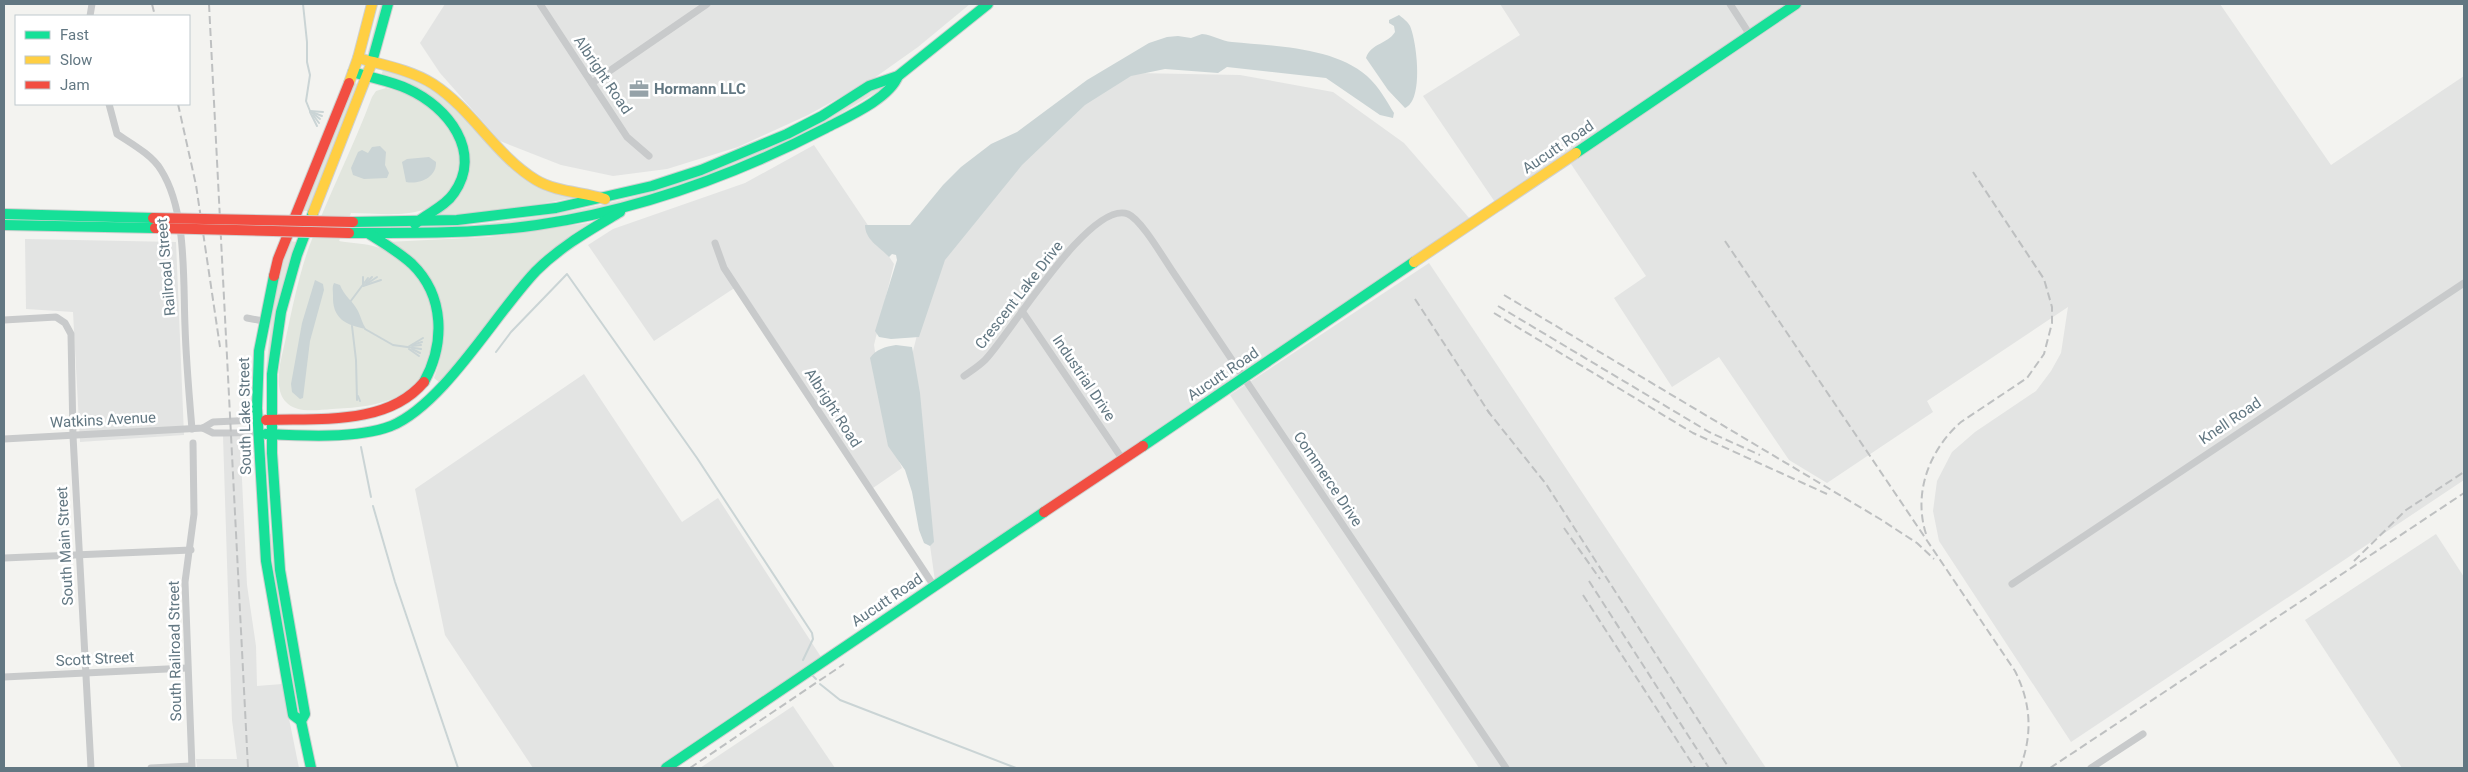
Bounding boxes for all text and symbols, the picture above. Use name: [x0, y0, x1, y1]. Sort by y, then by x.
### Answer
legend: [15, 15, 190, 105]
text: Fast: [60, 26, 89, 44]
street label: Albright Road: [570, 33, 636, 117]
text: Slow: [60, 51, 92, 69]
text: Jam: [60, 76, 90, 94]
office icon: Hormann LLC: [628, 78, 650, 100]
place label: Hormann LLC: [654, 80, 746, 98]
street label: Aucutt Road: [1519, 117, 1597, 177]
street label: Railroad Street: [153, 217, 179, 317]
street label: Crescent Lake Drive: [971, 237, 1067, 353]
street label: Industrial Drive: [1049, 332, 1119, 424]
street label: Aucutt Road: [1184, 344, 1262, 404]
street label: South Lake Street: [235, 357, 255, 475]
street label: Albright Road: [801, 365, 865, 451]
street label: Knell Road: [2196, 394, 2264, 448]
street label: Watkins Avenue: [50, 408, 157, 432]
street label: Commerce Drive: [1290, 428, 1366, 530]
street label: South Main Street: [53, 486, 77, 606]
street label: Aucutt Road: [848, 570, 926, 630]
street label: South Railroad Street: [165, 580, 185, 722]
street label: Scott Street: [55, 648, 135, 670]

